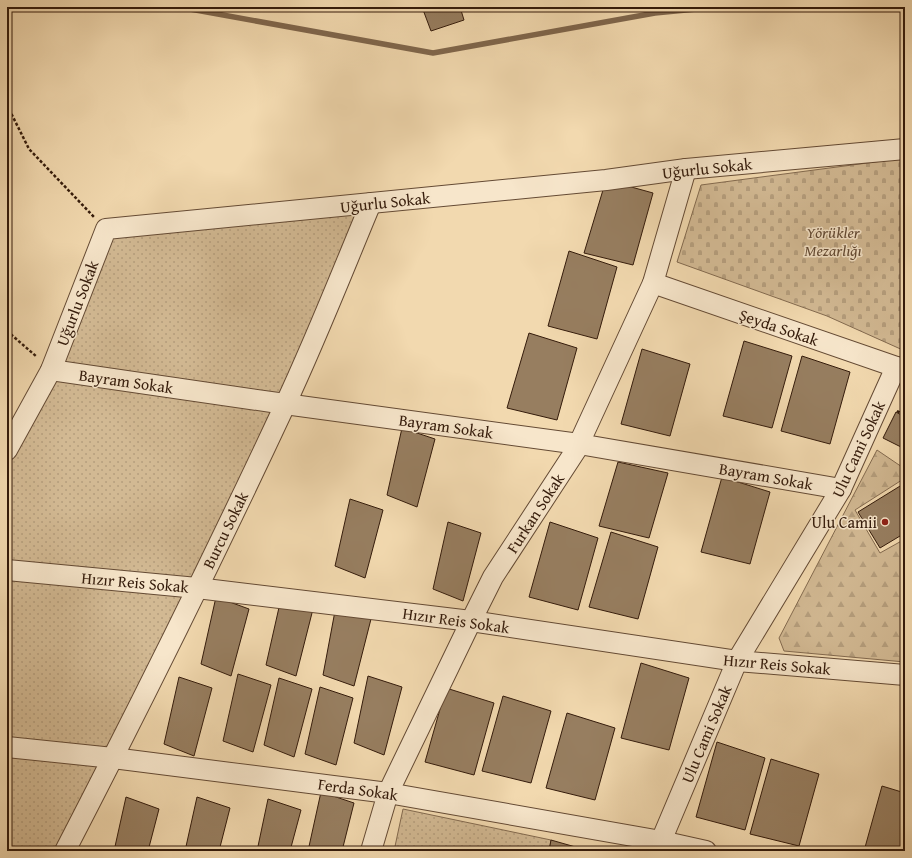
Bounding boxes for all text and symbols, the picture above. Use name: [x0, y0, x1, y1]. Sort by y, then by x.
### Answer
street label: Uğurlu Sokak: [661, 151, 754, 185]
street label: Uğurlu Sokak: [339, 185, 432, 219]
park label: Yörükler Mezarlığı: [804, 220, 862, 262]
street label: Uğurlu Sokak: [50, 256, 105, 349]
street label: Şeyda Sokak: [736, 302, 823, 352]
street label: Bayram Sokak: [77, 363, 176, 400]
street label: Ulu Cami Sokak: [825, 396, 891, 501]
street label: Bayram Sokak: [397, 408, 496, 445]
street label: Bayram Sokak: [717, 456, 816, 496]
street label: Furkan Sokak: [500, 468, 570, 558]
street label: Burcu Sokak: [196, 487, 254, 573]
place label: Ulu Camii: [811, 510, 878, 534]
marker: Ulu Camii: [880, 517, 890, 527]
street label: Hızır Reis Sokak: [80, 565, 191, 599]
street label: Hızır Reis Sokak: [401, 601, 512, 639]
street label: Hızır Reis Sokak: [722, 647, 833, 681]
street label: Ulu Cami Sokak: [675, 680, 738, 787]
street label: Ferda Sokak: [316, 772, 400, 807]

